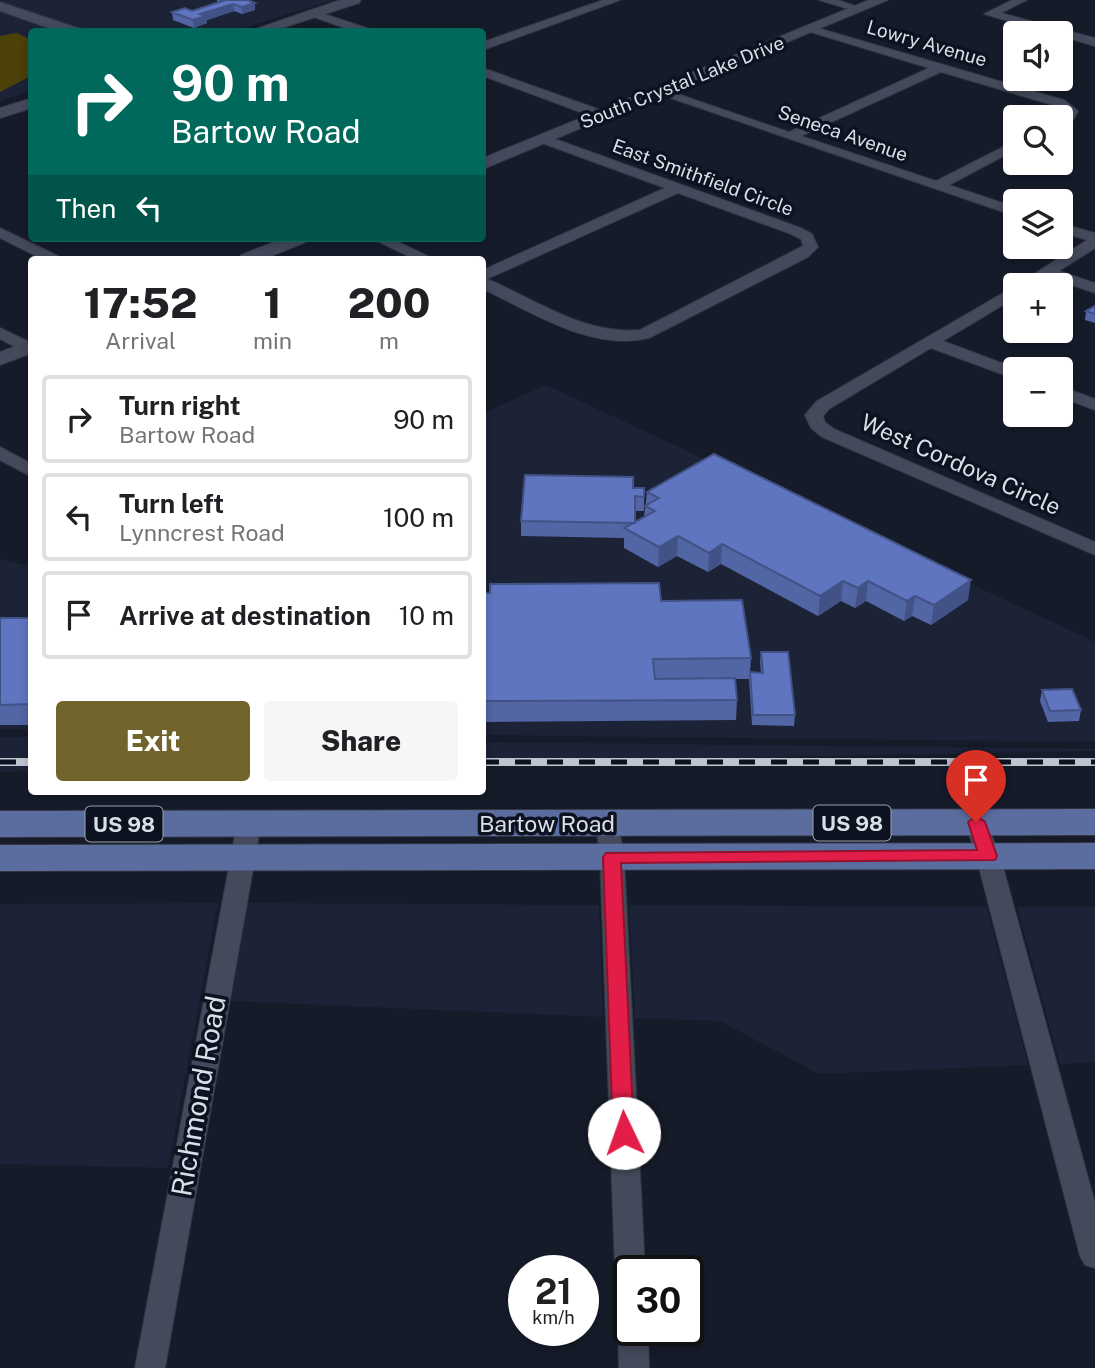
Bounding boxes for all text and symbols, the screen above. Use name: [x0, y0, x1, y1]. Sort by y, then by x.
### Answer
street label: Lowry Avenue: [865, 15, 989, 71]
map controls: [1003, 21, 1073, 427]
button: sound: [1003, 21, 1073, 91]
street label: South Crystal Lake Drive: [577, 31, 787, 133]
text: 90 m: [171, 54, 290, 112]
icon: right: [56, 56, 147, 147]
street label: Seneca Avenue: [775, 100, 911, 166]
button: search: [1003, 105, 1073, 175]
text: Bartow Road: [171, 113, 361, 150]
street label: East Smithfield Circle: [610, 134, 796, 220]
icon: left: [130, 189, 168, 227]
button: layers: [1003, 189, 1073, 259]
text: Then: [56, 193, 116, 224]
button: +: [1003, 273, 1073, 343]
text: 17:52: [84, 278, 197, 327]
text: 1: [263, 278, 282, 327]
text: 200: [348, 278, 430, 327]
text: Arrival: [105, 327, 176, 354]
text: min: [253, 327, 292, 354]
text: m: [379, 327, 399, 354]
button: −: [1003, 357, 1073, 427]
text: Turn right: [119, 390, 241, 421]
icon: right: [60, 400, 98, 438]
text: 90 m: [393, 404, 454, 435]
street label: West Cordova Circle: [857, 408, 1065, 520]
text: Bartow Road: [119, 421, 255, 448]
text: Turn left: [119, 488, 224, 519]
icon: left: [60, 498, 98, 536]
text: 100 m: [383, 502, 454, 533]
text: Lynncrest Road: [119, 519, 285, 546]
icon: arrive: [60, 596, 98, 634]
text: Arrive at destination: [119, 600, 371, 631]
text: 10 m: [399, 600, 454, 631]
button: Exit: [56, 701, 250, 781]
button: Share: [264, 701, 458, 781]
pin: [946, 750, 1006, 822]
icon: arrive: [957, 761, 995, 799]
road number: US 98: [86, 806, 162, 842]
road number: US 98: [814, 806, 890, 840]
street label: Bartow Road: [479, 810, 615, 837]
street label: Richmond Road: [164, 993, 232, 1199]
position arrow: [587, 1096, 661, 1170]
speed limit sign: 30: [613, 1255, 704, 1346]
text: 21: [535, 1271, 572, 1312]
text: km/h: [532, 1307, 575, 1328]

